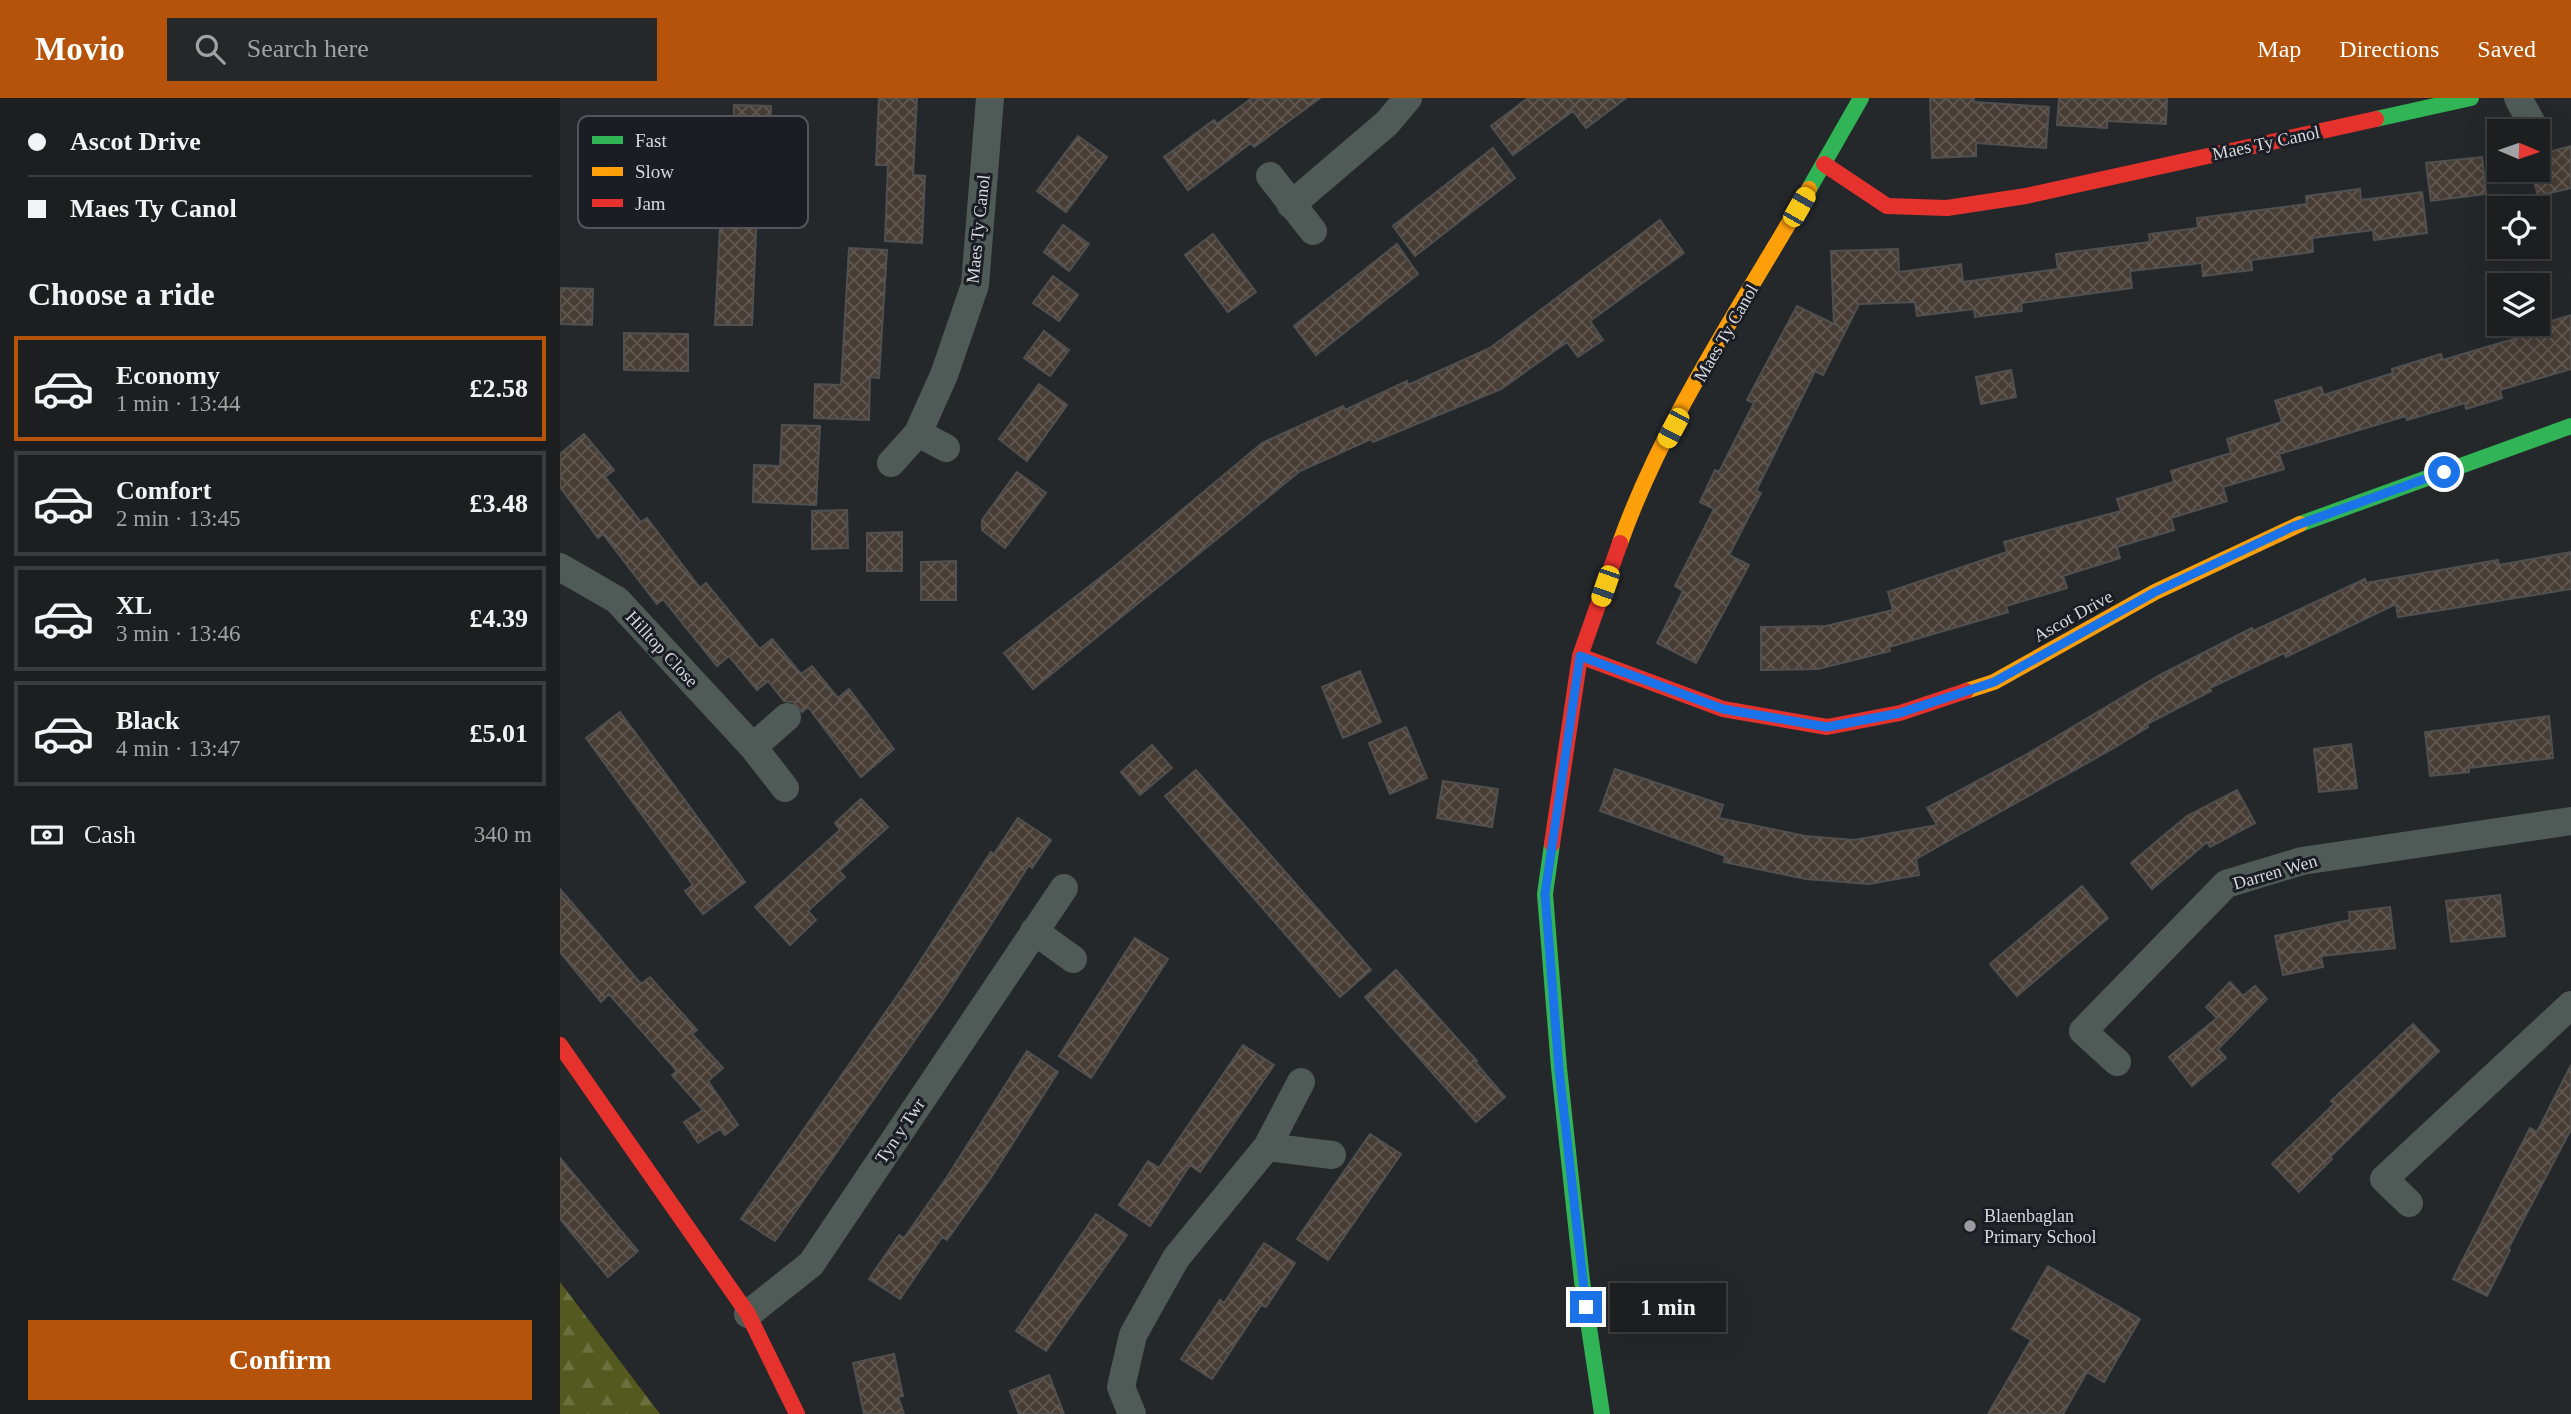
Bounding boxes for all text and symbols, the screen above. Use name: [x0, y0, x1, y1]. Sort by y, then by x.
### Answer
search box: [167, 18, 657, 81]
icon: search: [191, 30, 229, 68]
text: Movio: [35, 31, 125, 67]
text: Search here: [247, 34, 369, 63]
text: Map: [2257, 36, 2301, 62]
text: Directions: [2339, 36, 2439, 62]
text: Saved: [2477, 36, 2536, 62]
legend: [578, 116, 808, 228]
north arrow: [2487, 119, 2550, 182]
map controls: [2487, 119, 2550, 336]
street label: Maes Ty Canol: [2210, 122, 2322, 164]
text: Ascot Drive: [70, 127, 201, 156]
text: Fast: [635, 130, 667, 151]
text: Slow: [635, 161, 674, 182]
street label: Maes Ty Canol: [962, 174, 994, 284]
car: [1780, 184, 1819, 230]
text: Jam: [635, 193, 666, 214]
text: Maes Ty Canol: [70, 194, 237, 223]
button: locate: [2487, 196, 2550, 259]
button: layers: [2487, 273, 2550, 336]
text: Choose a ride: [28, 276, 215, 312]
street label: Maes Ty Canol: [1690, 281, 1762, 385]
icon: car: [32, 357, 95, 420]
text: Economy: [116, 361, 220, 390]
text: £2.58: [470, 374, 528, 403]
text: 1 min · 13:44: [116, 391, 241, 416]
car: [1654, 405, 1693, 451]
route start: [2428, 456, 2460, 488]
icon: car: [32, 472, 95, 535]
text: Comfort: [116, 476, 211, 505]
text: £3.48: [470, 489, 528, 518]
text: 2 min · 13:45: [116, 506, 241, 531]
car: [1589, 563, 1622, 609]
street label: Ascot Drive: [2030, 586, 2116, 646]
icon: car: [32, 587, 95, 650]
text: XL: [116, 591, 152, 620]
text: £4.39: [470, 604, 528, 633]
street label: Hilltop Close: [622, 607, 702, 691]
text: 3 min · 13:46: [116, 621, 241, 646]
icon: car: [32, 702, 95, 765]
text: Black: [116, 706, 180, 735]
text: £5.01: [470, 719, 528, 748]
text: 4 min · 13:47: [116, 736, 241, 761]
icon: cash: [28, 816, 66, 854]
text: Cash: [84, 820, 136, 849]
text: 340 m: [474, 822, 532, 847]
street label: Darren Wen: [2231, 850, 2319, 894]
street label: Tyn y Twr: [871, 1095, 929, 1167]
place label: Blaenbaglan Primary School: [1984, 1206, 2097, 1247]
marker: Blaenbaglan Primary School: [1962, 1218, 1978, 1234]
callout: 1 min: [1610, 1282, 1726, 1332]
route end: [1570, 1291, 1602, 1323]
text: 1 min: [1640, 1295, 1696, 1320]
button: Confirm: [28, 1320, 532, 1400]

